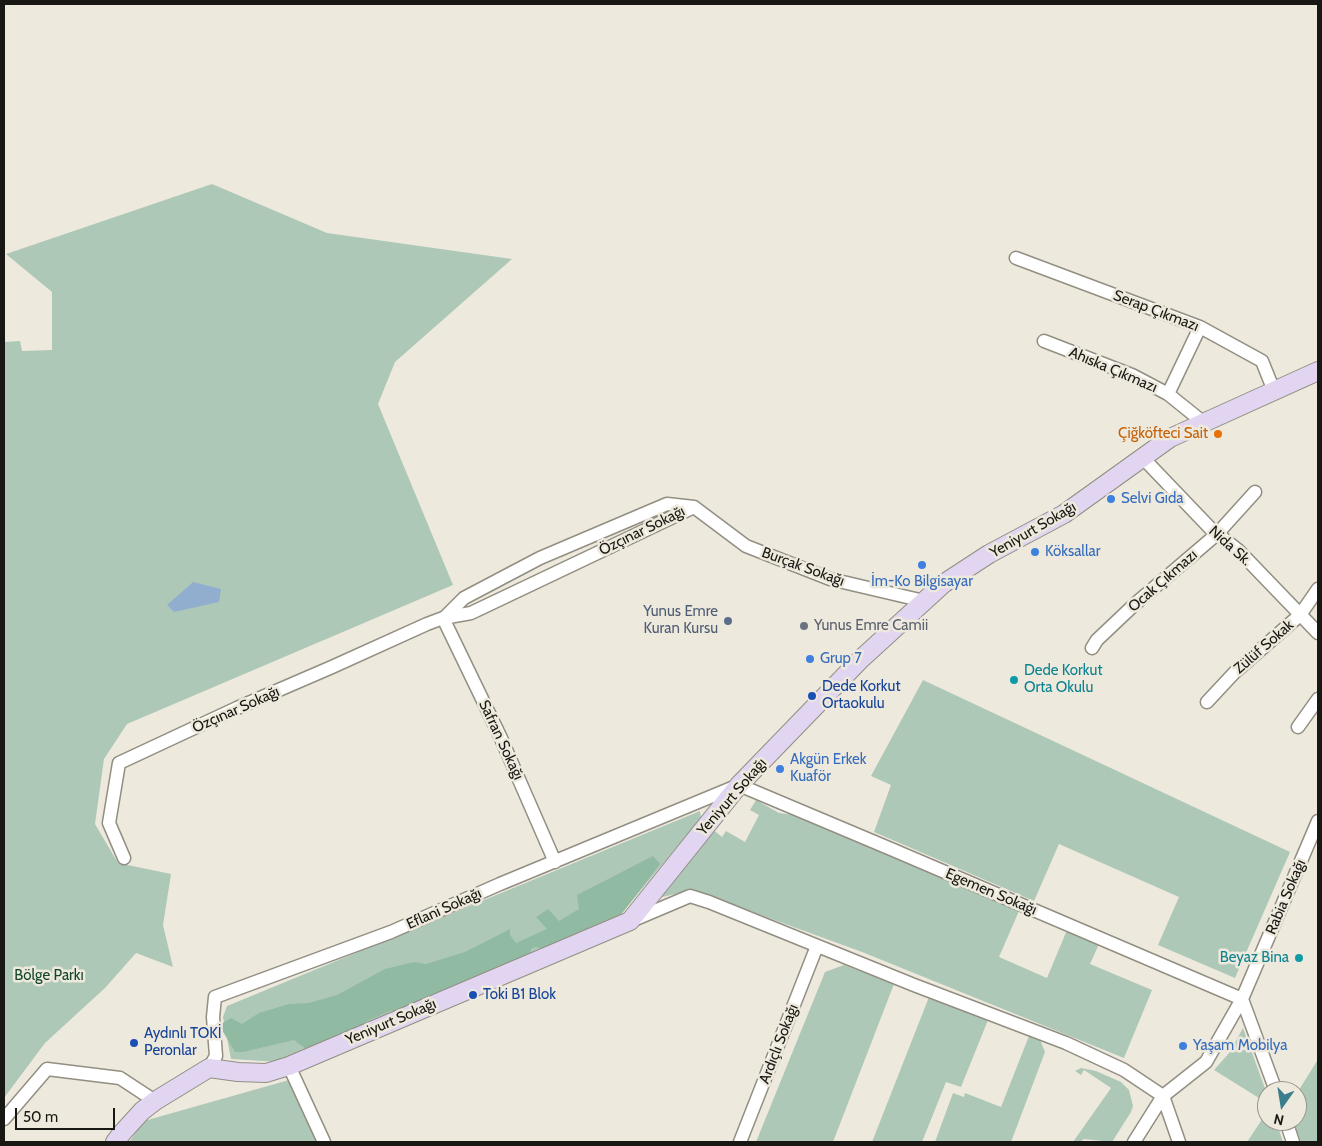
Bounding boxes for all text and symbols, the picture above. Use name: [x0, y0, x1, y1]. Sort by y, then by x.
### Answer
street label: Serap Çıkmazı: [1111, 286, 1201, 336]
street label: Ahıska Çıkmazı: [1066, 343, 1160, 397]
place label: Çiğköfteci Sait: [1118, 425, 1208, 443]
marker: Çiğköfteci Sait: [1212, 428, 1224, 440]
place label: Selvi Gıda: [1121, 490, 1184, 508]
marker: Selvi Gıda: [1105, 493, 1117, 505]
street label: Yeniyurt Sokağı: [987, 498, 1079, 562]
street label: Özçınar Sokağı: [596, 502, 688, 560]
street label: Nida Sk.: [1205, 522, 1255, 570]
place label: Köksallar: [1045, 543, 1100, 561]
street label: Burçak Sokağı: [759, 544, 847, 590]
marker: Köksallar: [1029, 546, 1041, 558]
street label: Ocak Çıkmazı: [1125, 546, 1201, 616]
marker: İm-Ko Bilgisayar: [916, 559, 928, 571]
place label: İm-Ko Bilgisayar: [871, 573, 973, 591]
place label: Yunus Emre Kuran Kursu: [643, 603, 718, 638]
marker: Yunus Emre Kuran Kursu: [722, 615, 734, 627]
street label: Zülüf Sokak: [1231, 616, 1297, 678]
place label: Yunus Emre Camii: [814, 617, 928, 635]
marker: Yunus Emre Camii: [798, 620, 810, 632]
place label: Grup 7: [820, 650, 862, 668]
marker: Grup 7: [804, 653, 816, 665]
place label: Dede Korkut Orta Okulu: [1024, 662, 1102, 697]
marker: Dede Korkut Orta Okulu: [1008, 674, 1020, 686]
place label: Dede Korkut Ortaokulu: [822, 678, 900, 713]
street label: Özçınar Sokağı: [190, 683, 282, 737]
marker: Dede Korkut Ortaokulu: [806, 690, 818, 702]
street label: Safran Sokağı: [475, 697, 527, 783]
place label: Akgün Erkek Kuaför: [790, 751, 866, 786]
street label: Yeniyurt Sokağı: [694, 755, 770, 839]
marker: Akgün Erkek Kuaför: [774, 763, 786, 775]
street label: Rabia Sokağı: [1262, 857, 1310, 937]
street label: Egemen Sokağı: [943, 865, 1039, 919]
street label: Eflani Sokağı: [404, 884, 484, 934]
place label: Beyaz Bina: [1220, 949, 1289, 967]
marker: Beyaz Bina: [1293, 952, 1305, 964]
park label: Bölge Parkı: [14, 967, 84, 985]
place label: Toki B1 Blok: [483, 986, 556, 1004]
marker: Toki B1 Blok: [467, 989, 479, 1001]
street label: Yeniyurt Sokağı: [343, 995, 439, 1049]
street label: Ardıçlı Sokağı: [756, 1002, 802, 1086]
place label: Aydınlı TOKİ Peronlar: [144, 1025, 222, 1060]
marker: Aydınlı TOKİ Peronlar: [128, 1037, 140, 1049]
place label: Yaşam Mobilya: [1193, 1037, 1288, 1055]
marker: Yaşam Mobilya: [1177, 1040, 1189, 1052]
north arrow: [1257, 1081, 1307, 1131]
scale bar: [18, 1098, 118, 1130]
text: 50 m: [23, 1108, 58, 1126]
text: N: [1272, 1110, 1286, 1130]

